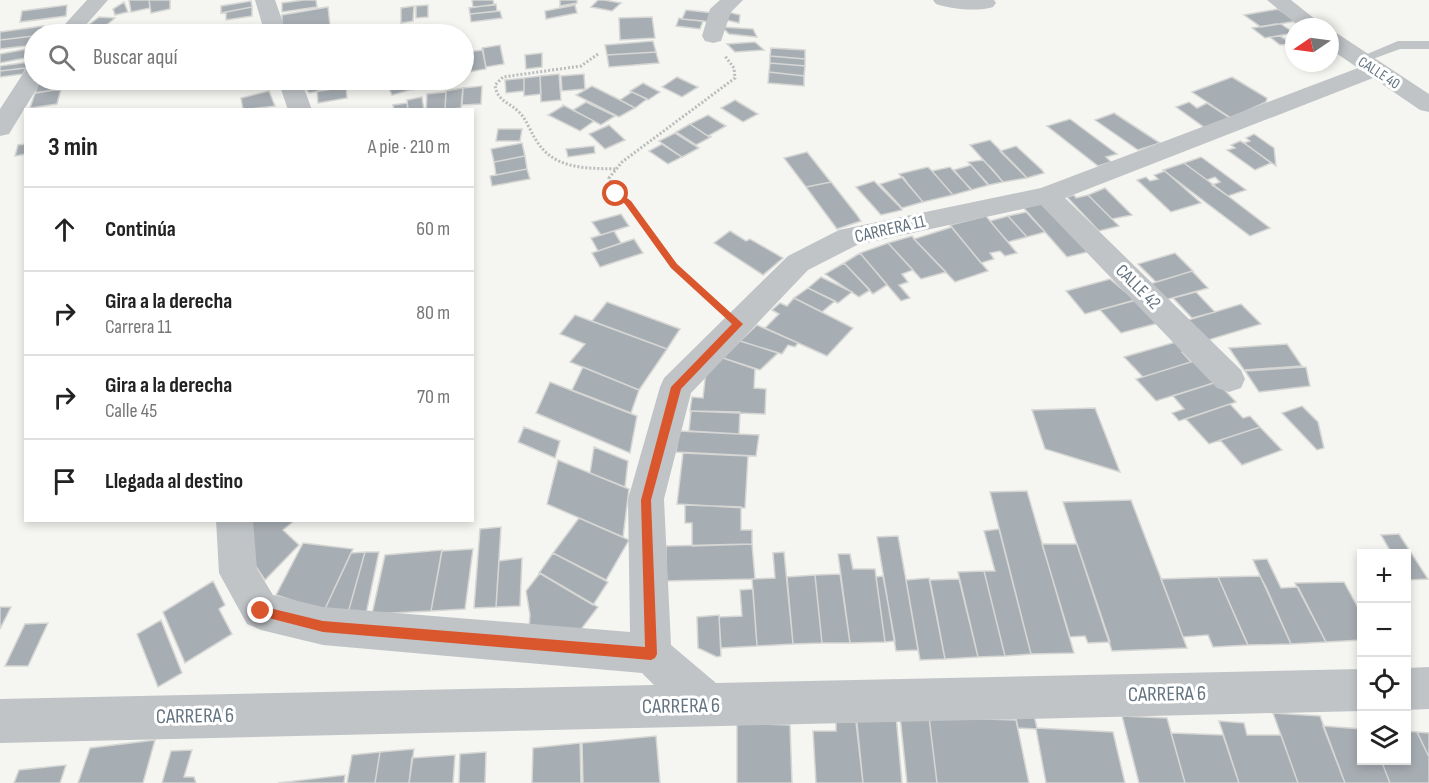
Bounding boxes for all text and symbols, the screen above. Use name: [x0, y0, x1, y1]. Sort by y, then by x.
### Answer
north arrow: [1285, 18, 1339, 72]
search box: [24, 24, 474, 90]
icon: search: [45, 41, 78, 74]
text: Buscar aquí: [93, 44, 178, 71]
street label: CALLE 40: [1354, 52, 1404, 94]
text: 3 min: [48, 132, 98, 163]
text: A pie · 210 m: [368, 135, 450, 159]
route start: [602, 180, 628, 206]
street label: CARRERA 11: [853, 211, 928, 247]
icon: ahead: [48, 213, 81, 246]
text: Continúa: [105, 216, 176, 243]
text: 60 m: [416, 217, 450, 241]
street label: CALLE 42: [1111, 260, 1165, 314]
text: Gira a la derecha: [105, 288, 232, 315]
icon: right: [48, 297, 81, 330]
text: 80 m: [416, 301, 450, 325]
text: Carrera 11: [105, 315, 172, 339]
text: Gira a la derecha: [105, 372, 232, 399]
icon: right: [48, 381, 81, 414]
text: 70 m: [417, 385, 450, 409]
text: Calle 45: [105, 399, 157, 423]
icon: arrive: [48, 465, 81, 498]
text: Llegada al destino: [105, 468, 243, 495]
map controls: [1357, 549, 1411, 765]
button: +: [1357, 549, 1411, 603]
route end: [247, 597, 273, 623]
button: −: [1357, 603, 1411, 657]
button: locate: [1357, 657, 1411, 711]
street label: CARRERA 6: [1128, 681, 1206, 707]
street label: CARRERA 6: [642, 693, 720, 719]
street label: CARRERA 6: [156, 703, 234, 729]
button: layers: [1357, 711, 1411, 765]

